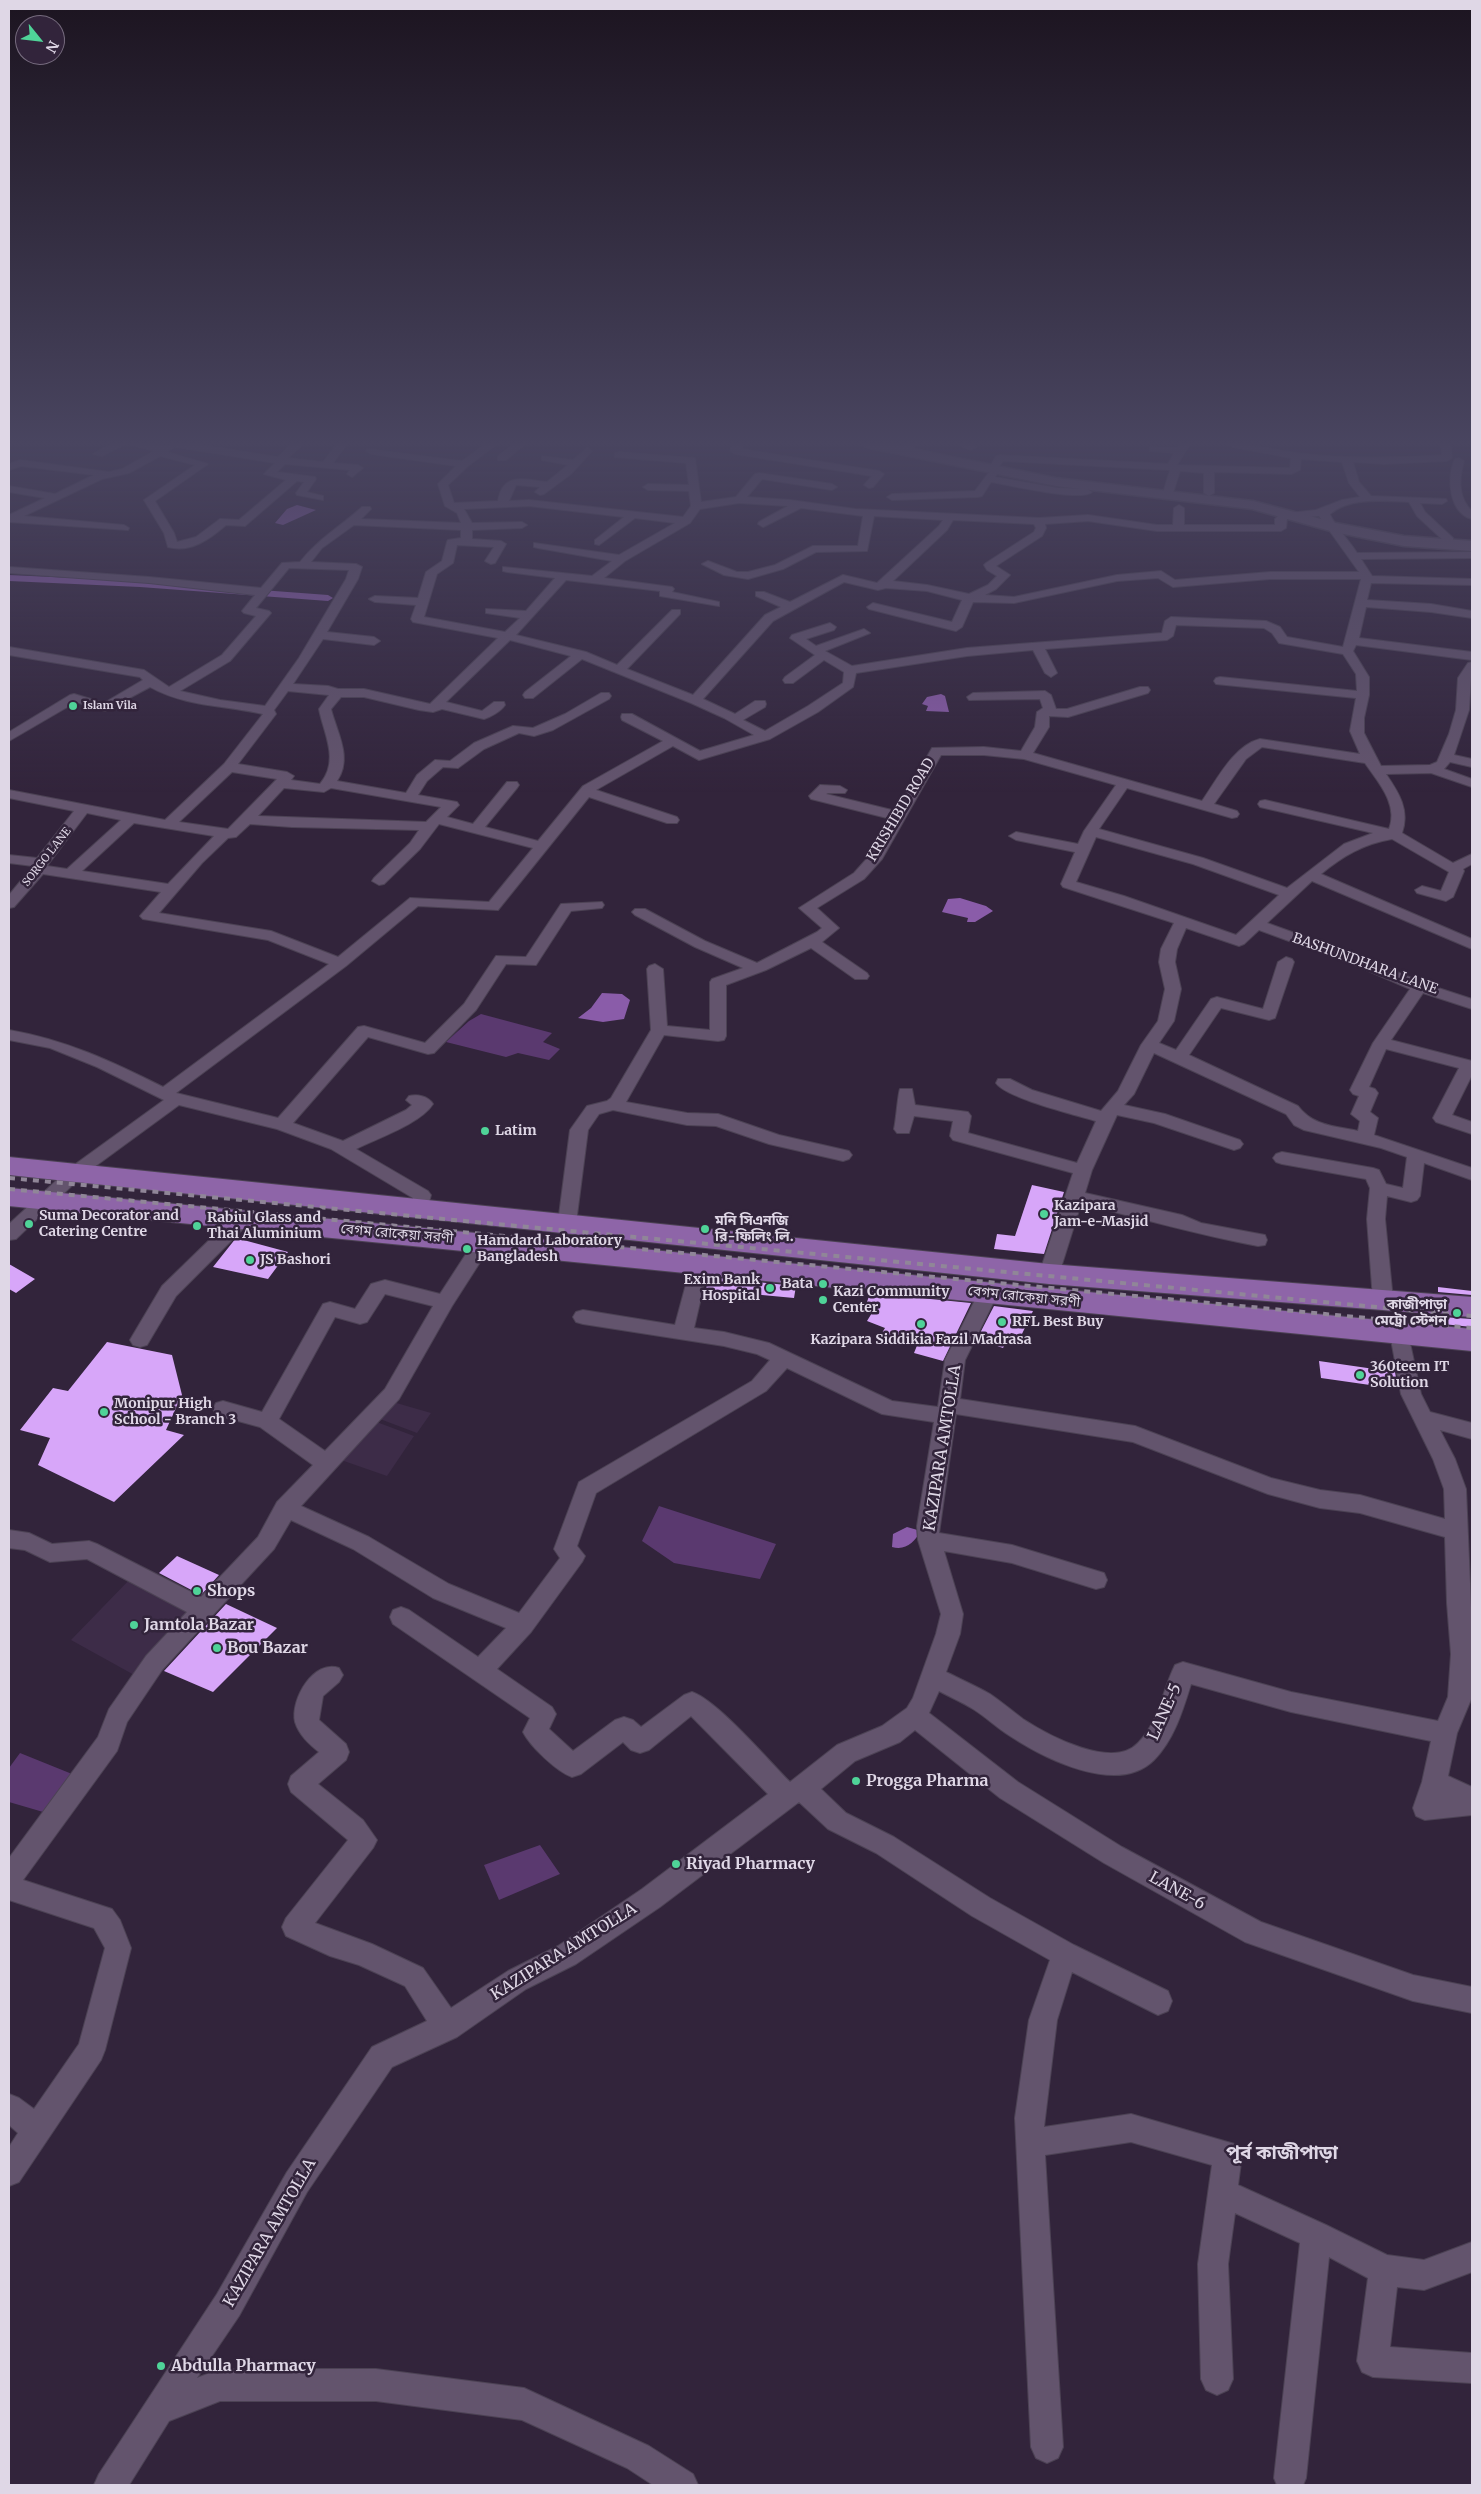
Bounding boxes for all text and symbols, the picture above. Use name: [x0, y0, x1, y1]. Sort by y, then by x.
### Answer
north arrow: [15, 15, 65, 65]
text: N: [42, 38, 63, 56]
place label: Islam Vila: [83, 699, 137, 713]
marker: Islam Vila: [67, 700, 79, 712]
street label: KRISHIBID ROAD: [864, 755, 938, 865]
street label: SORGO LANE: [20, 825, 74, 889]
street label: BASHUNDHARA LANE: [1290, 930, 1440, 998]
place label: Latim: [495, 1123, 537, 1139]
marker: Latim: [479, 1125, 491, 1137]
place label: Kazipara Jam-e-Masjid: [1054, 1198, 1148, 1230]
place label: Suma Decorator and Catering Centre: [39, 1208, 179, 1240]
marker: Kazipara Jam-e-Masjid: [1038, 1208, 1050, 1220]
place label: Rabiul Glass and Thai Aluminium: [207, 1210, 322, 1242]
place label: মনি সিএনজি রি-ফিলিং লি.: [715, 1213, 794, 1246]
marker: Suma Decorator and Catering Centre: [23, 1218, 35, 1230]
marker: Rabiul Glass and Thai Aluminium: [191, 1220, 203, 1232]
street label: বেগম রোকেয়া সরণী: [340, 1221, 454, 1247]
marker: মনি সিএনজি রি-ফিলিং লি.: [699, 1223, 711, 1235]
place label: Hamdard Laboratory Bangladesh: [477, 1233, 622, 1266]
marker: Hamdard Laboratory Bangladesh: [461, 1243, 473, 1255]
place label: JS Bashori: [260, 1252, 331, 1268]
marker: JS Bashori: [244, 1254, 256, 1266]
place label: Exim Bank Hospital: [684, 1272, 760, 1304]
place label: Bata: [782, 1276, 813, 1292]
marker: Bata: [817, 1278, 829, 1290]
marker: Exim Bank Hospital: [764, 1282, 776, 1294]
street label: বেগম রোকেয়া সরণী: [967, 1283, 1081, 1311]
place label: Kazi Community Center: [833, 1284, 949, 1316]
marker: Kazi Community Center: [817, 1294, 829, 1306]
place label: কাজীপাড়া মেট্রো স্টেশন: [1374, 1297, 1447, 1330]
marker: কাজীপাড়া মেট্রো স্টেশন: [1451, 1307, 1463, 1319]
place label: RFL Best Buy: [1012, 1314, 1104, 1330]
marker: RFL Best Buy: [996, 1316, 1008, 1328]
marker: Kazipara Siddikia Fazil Madrasa: [915, 1318, 927, 1330]
place label: Kazipara Siddikia Fazil Madrasa: [810, 1332, 1032, 1348]
place label: 360teem IT Solution: [1370, 1359, 1449, 1391]
street label: KAZIPARA AMTOLLA: [920, 1363, 966, 1533]
marker: 360teem IT Solution: [1354, 1369, 1366, 1381]
place label: Monipur High School - Branch 3: [114, 1396, 236, 1428]
marker: Monipur High School - Branch 3: [98, 1406, 110, 1418]
place label: Shops: [207, 1581, 255, 1601]
marker: Shops: [191, 1585, 203, 1597]
place label: Jamtola Bazar: [144, 1615, 254, 1635]
marker: Jamtola Bazar: [128, 1619, 140, 1631]
place label: Bou Bazar: [227, 1638, 308, 1658]
marker: Bou Bazar: [211, 1642, 223, 1654]
street label: LANE-5: [1144, 1681, 1186, 1743]
place label: Progga Pharma: [866, 1771, 989, 1791]
marker: Progga Pharma: [850, 1775, 862, 1787]
place label: Riyad Pharmacy: [686, 1854, 815, 1874]
marker: Riyad Pharmacy: [670, 1858, 682, 1870]
street label: LANE-6: [1146, 1868, 1208, 1914]
street label: KAZIPARA AMTOLLA: [488, 1899, 640, 2005]
district label: পূর্ব কাজীপাড়া: [1226, 2143, 1338, 2165]
street label: KAZIPARA AMTOLLA: [220, 2155, 320, 2311]
place label: Abdulla Pharmacy: [171, 2356, 316, 2376]
marker: Abdulla Pharmacy: [155, 2360, 167, 2372]

